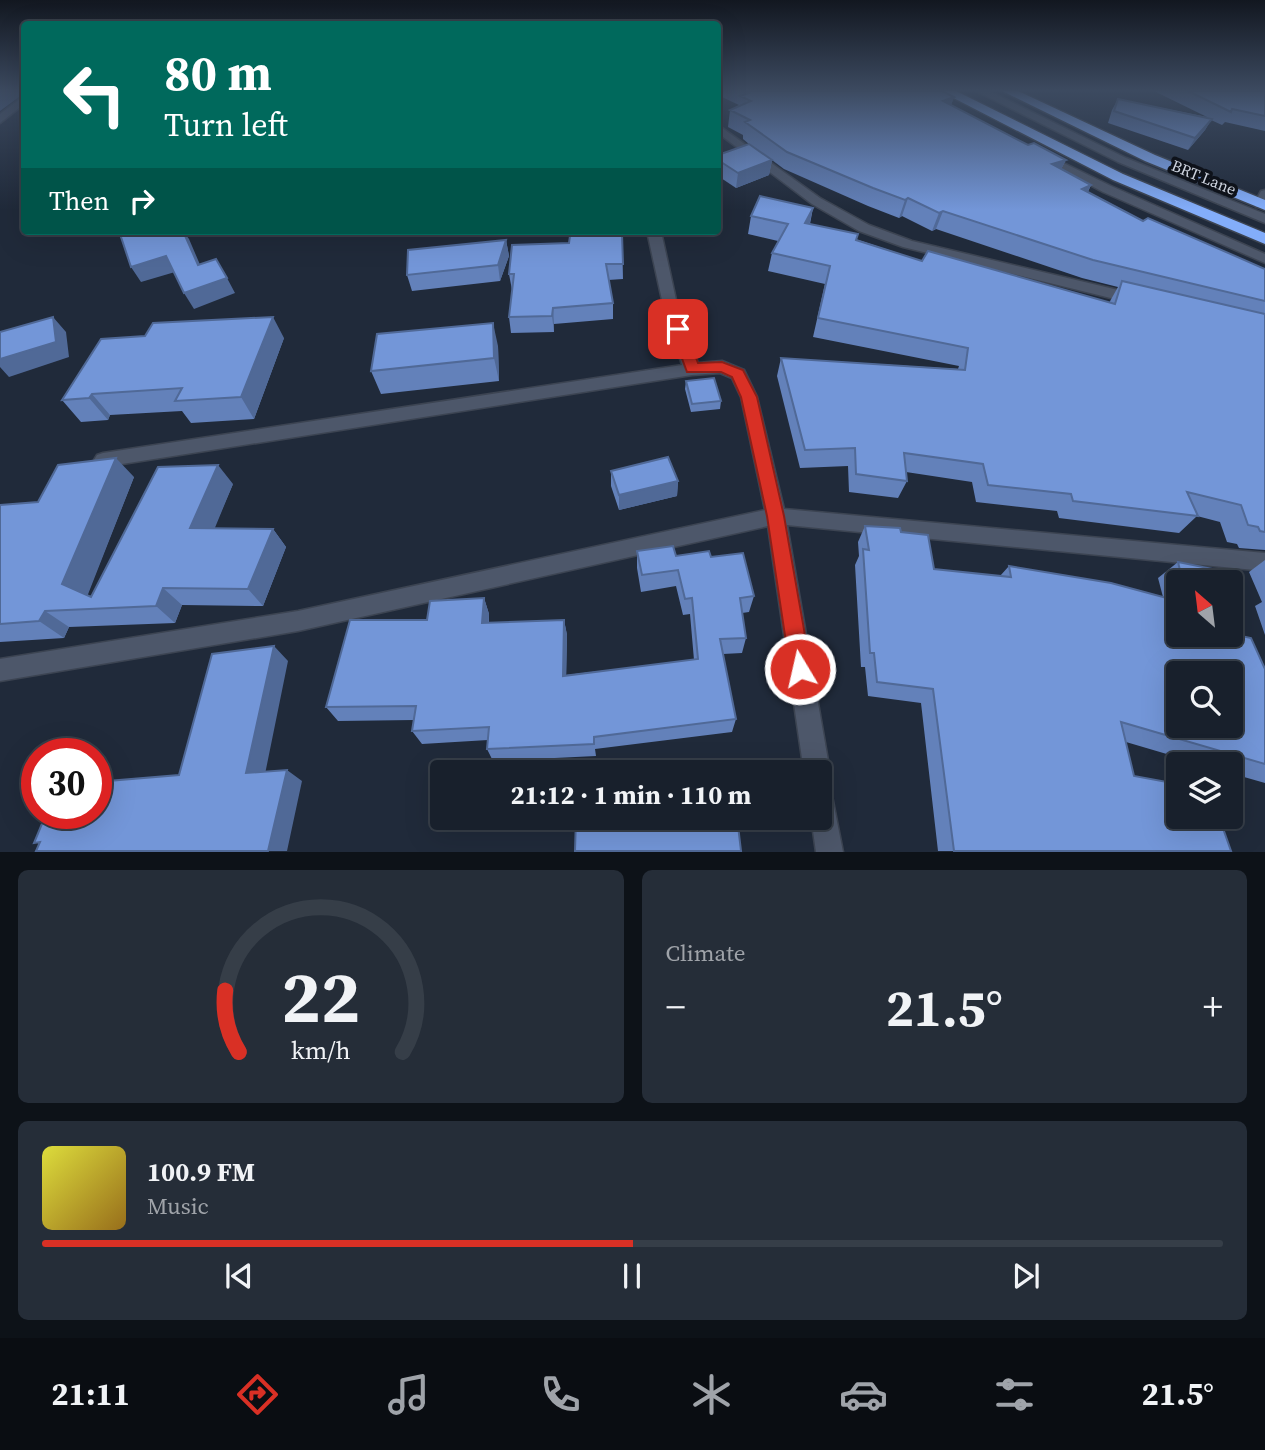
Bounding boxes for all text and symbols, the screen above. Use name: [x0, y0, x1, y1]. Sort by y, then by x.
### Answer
text: 80 m: [164, 39, 272, 106]
icon: left: [49, 49, 140, 140]
text: Turn left: [164, 103, 288, 147]
street label: BRT Lane: [1168, 154, 1240, 200]
icon: right: [123, 182, 161, 220]
text: Then: [49, 183, 109, 219]
pin: [648, 299, 708, 359]
icon: arrive: [659, 310, 697, 348]
north arrow: [1166, 570, 1242, 648]
map controls: [1166, 570, 1243, 829]
position arrow: [763, 632, 837, 706]
button: search: [1166, 661, 1243, 738]
speed limit sign: 30: [21, 738, 112, 829]
button: layers: [1166, 752, 1243, 829]
text: 21:12 · 1 min · 110 m: [511, 777, 751, 813]
text: Climate: [666, 937, 745, 969]
text: 22: [281, 948, 360, 1047]
text: 21.5°: [886, 972, 1003, 1043]
text: −: [666, 981, 686, 1033]
text: +: [1203, 981, 1223, 1033]
text: km/h: [291, 1033, 351, 1067]
text: 100.9 FM: [147, 1154, 255, 1190]
text: Music: [147, 1190, 209, 1222]
icon: previous: [220, 1257, 258, 1295]
icon: pause: [613, 1257, 651, 1295]
icon: next: [1007, 1257, 1045, 1295]
icon: directions: [233, 1370, 282, 1419]
icon: music: [384, 1370, 433, 1419]
icon: phone: [536, 1370, 585, 1419]
icon: climate: [687, 1370, 736, 1419]
icon: car: [839, 1370, 888, 1419]
icon: filters: [990, 1370, 1039, 1419]
text: 21:11: [51, 1372, 130, 1416]
text: 21.5°: [1142, 1372, 1214, 1416]

